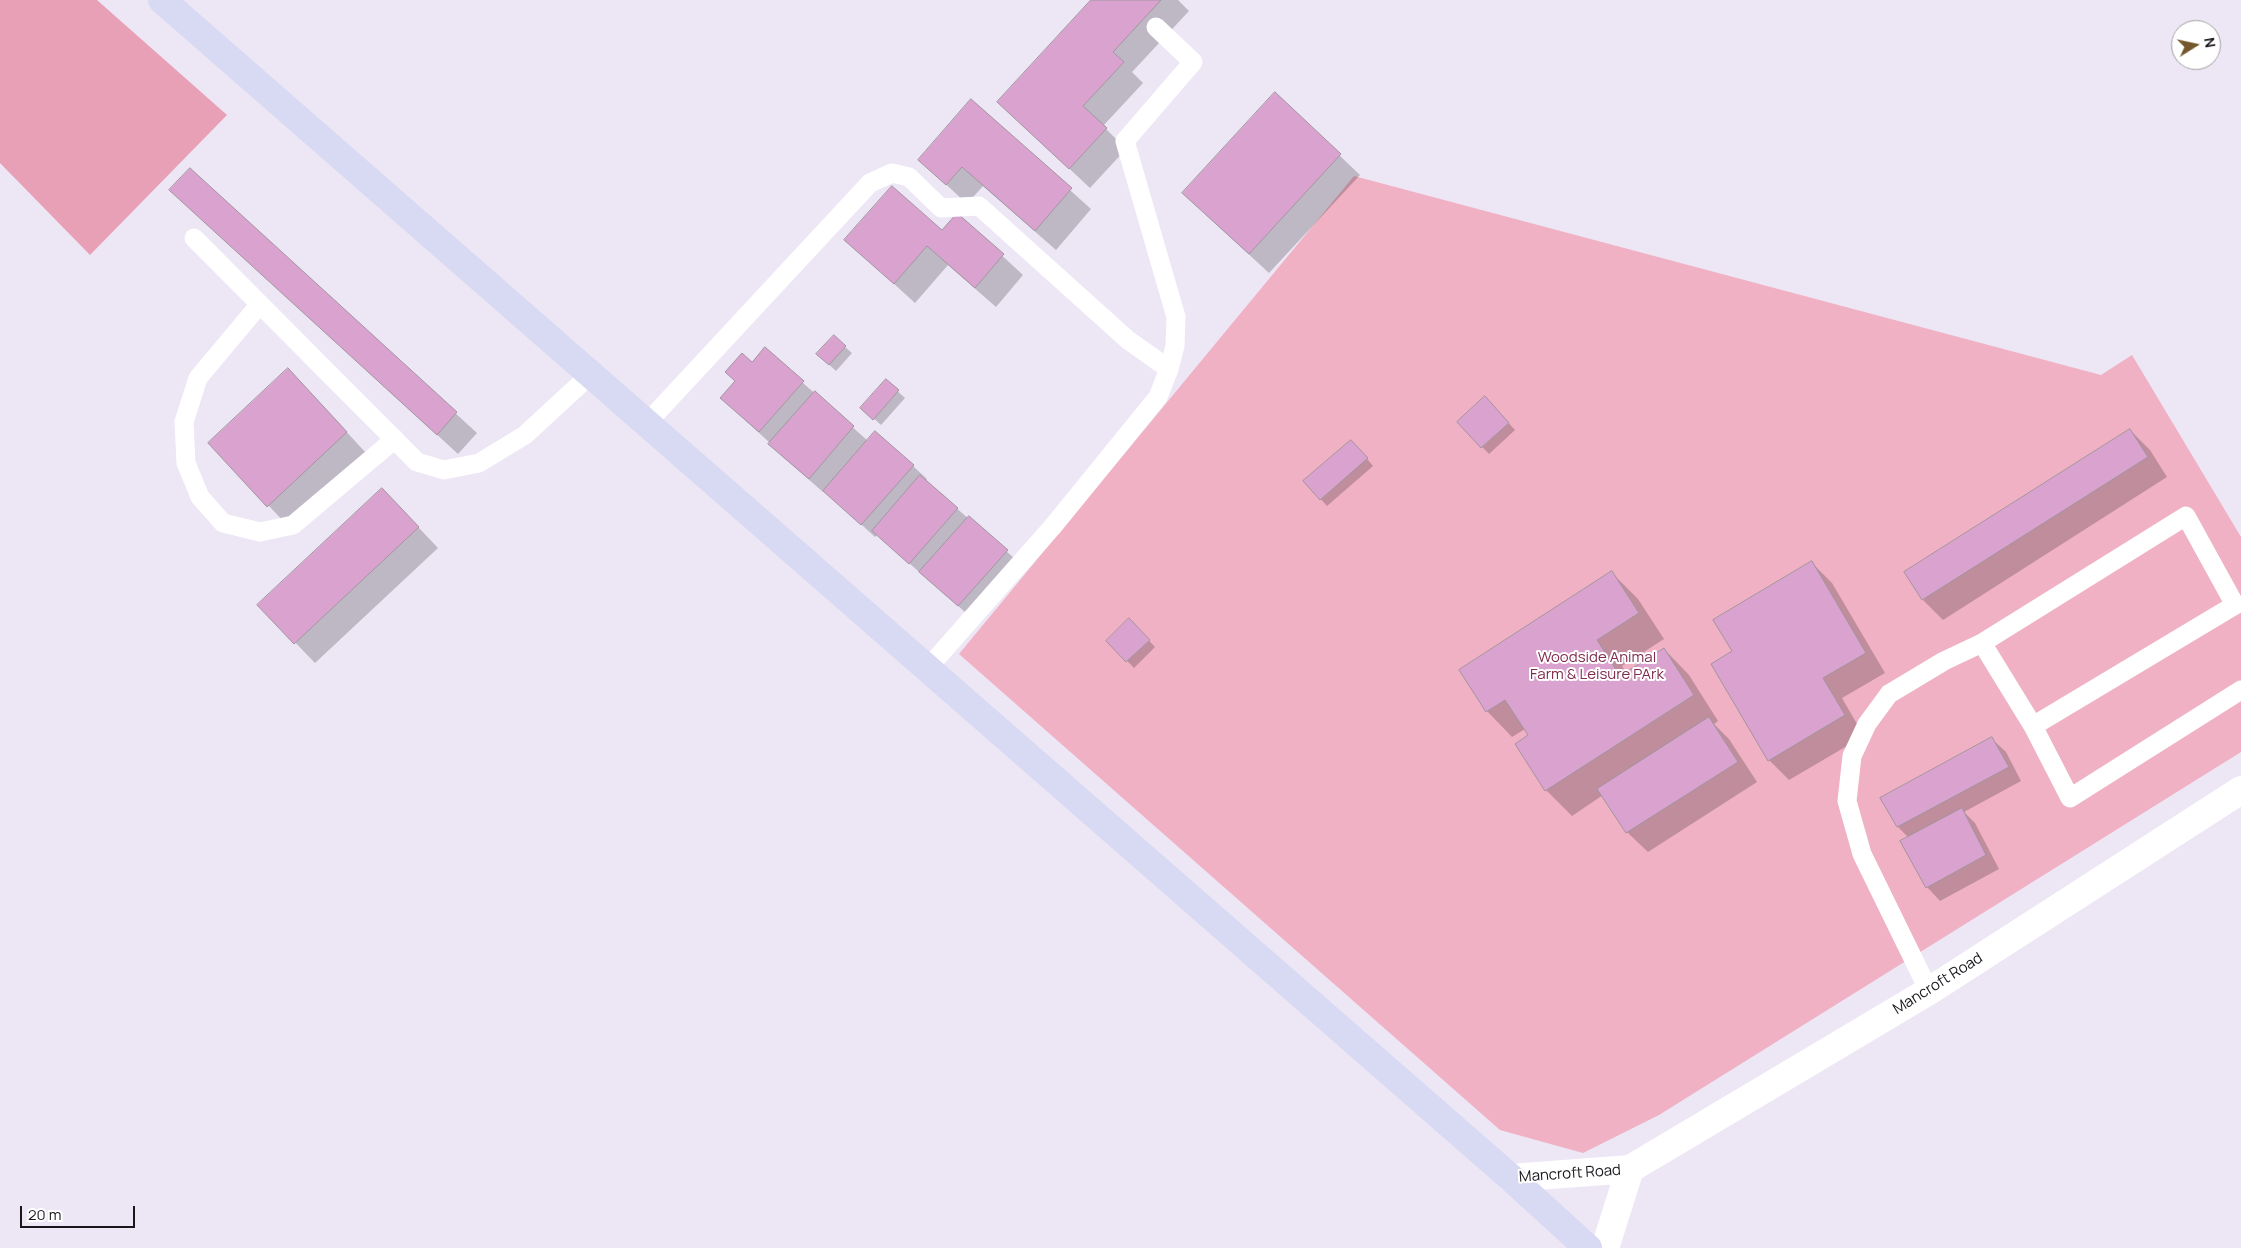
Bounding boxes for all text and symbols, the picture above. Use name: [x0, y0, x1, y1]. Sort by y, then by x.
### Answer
north arrow: [2171, 20, 2221, 70]
text: N: [2200, 36, 2221, 49]
park label: Woodside Animal Farm & Leisure PArk: [1530, 649, 1664, 684]
street label: Mancroft Road: [1890, 949, 1986, 1019]
street label: Mancroft Road: [1518, 1161, 1622, 1187]
scale bar: [22, 1196, 138, 1228]
text: 20 m: [28, 1204, 61, 1225]

